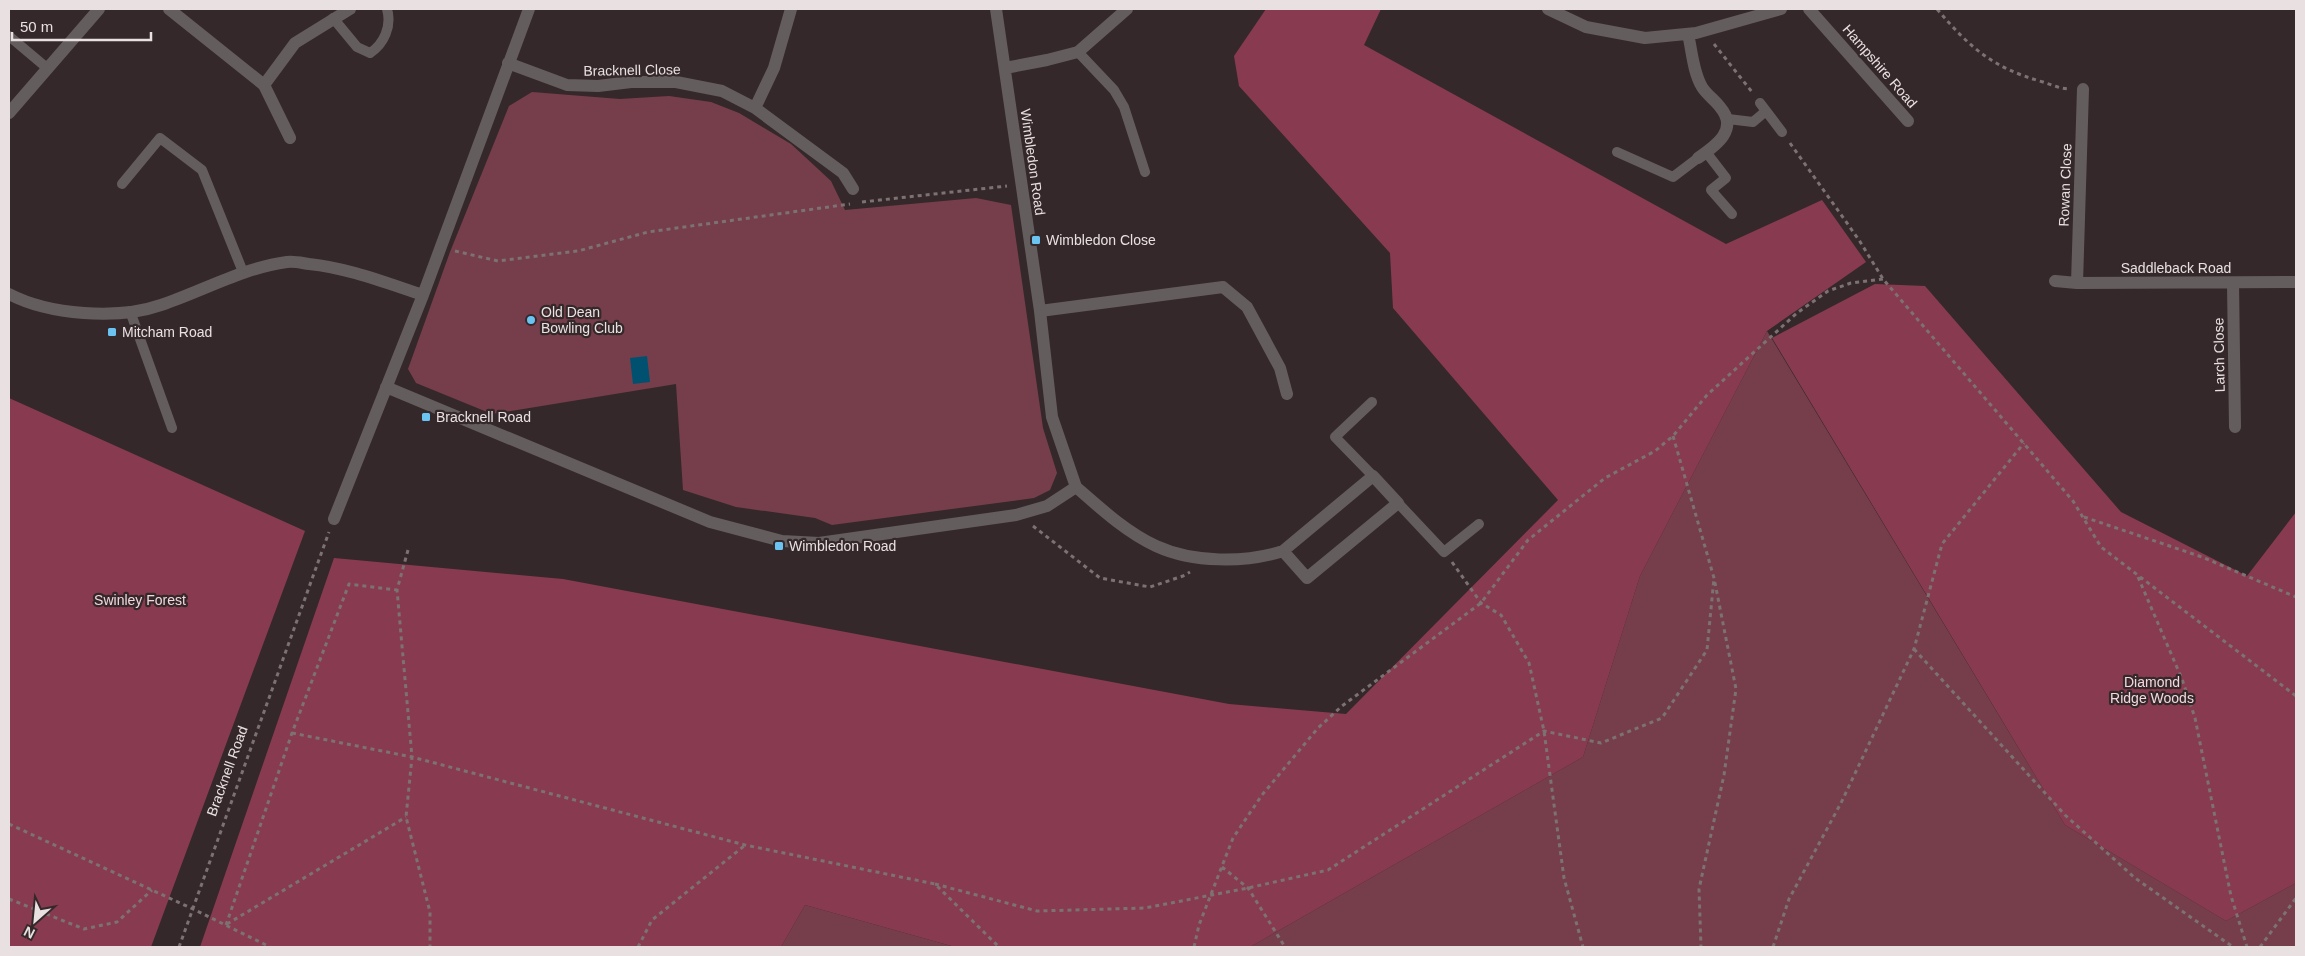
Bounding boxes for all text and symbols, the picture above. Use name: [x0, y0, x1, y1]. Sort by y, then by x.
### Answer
scale bar: [12, 10, 151, 42]
text: 50 m: [20, 18, 53, 35]
street label: Hampshire Road: [1839, 21, 1921, 111]
street label: Bracknell Close: [583, 61, 681, 79]
street label: Wimbledon Road: [1018, 108, 1048, 216]
street label: Rowan Close: [2056, 143, 2074, 227]
place label: Wimbledon Close: [1046, 232, 1156, 248]
marker: Wimbledon Close: [1030, 234, 1042, 246]
street label: Saddleback Road: [2121, 260, 2231, 276]
place label: Old Dean Bowling Club: [541, 304, 623, 336]
marker: Old Dean Bowling Club: [525, 314, 537, 326]
street label: Larch Close: [2210, 317, 2228, 392]
place label: Mitcham Road: [122, 324, 212, 340]
marker: Mitcham Road: [106, 326, 118, 338]
place label: Bracknell Road: [436, 409, 531, 425]
marker: Bracknell Road: [420, 411, 432, 423]
place label: Wimbledon Road: [789, 538, 896, 554]
marker: Wimbledon Road: [773, 540, 785, 552]
park label: Swinley Forest: [94, 592, 186, 608]
park label: Diamond Ridge Woods: [2110, 674, 2194, 706]
street label: Bracknell Road: [203, 724, 251, 818]
north arrow: [10, 896, 60, 946]
text: N: [21, 923, 37, 942]

